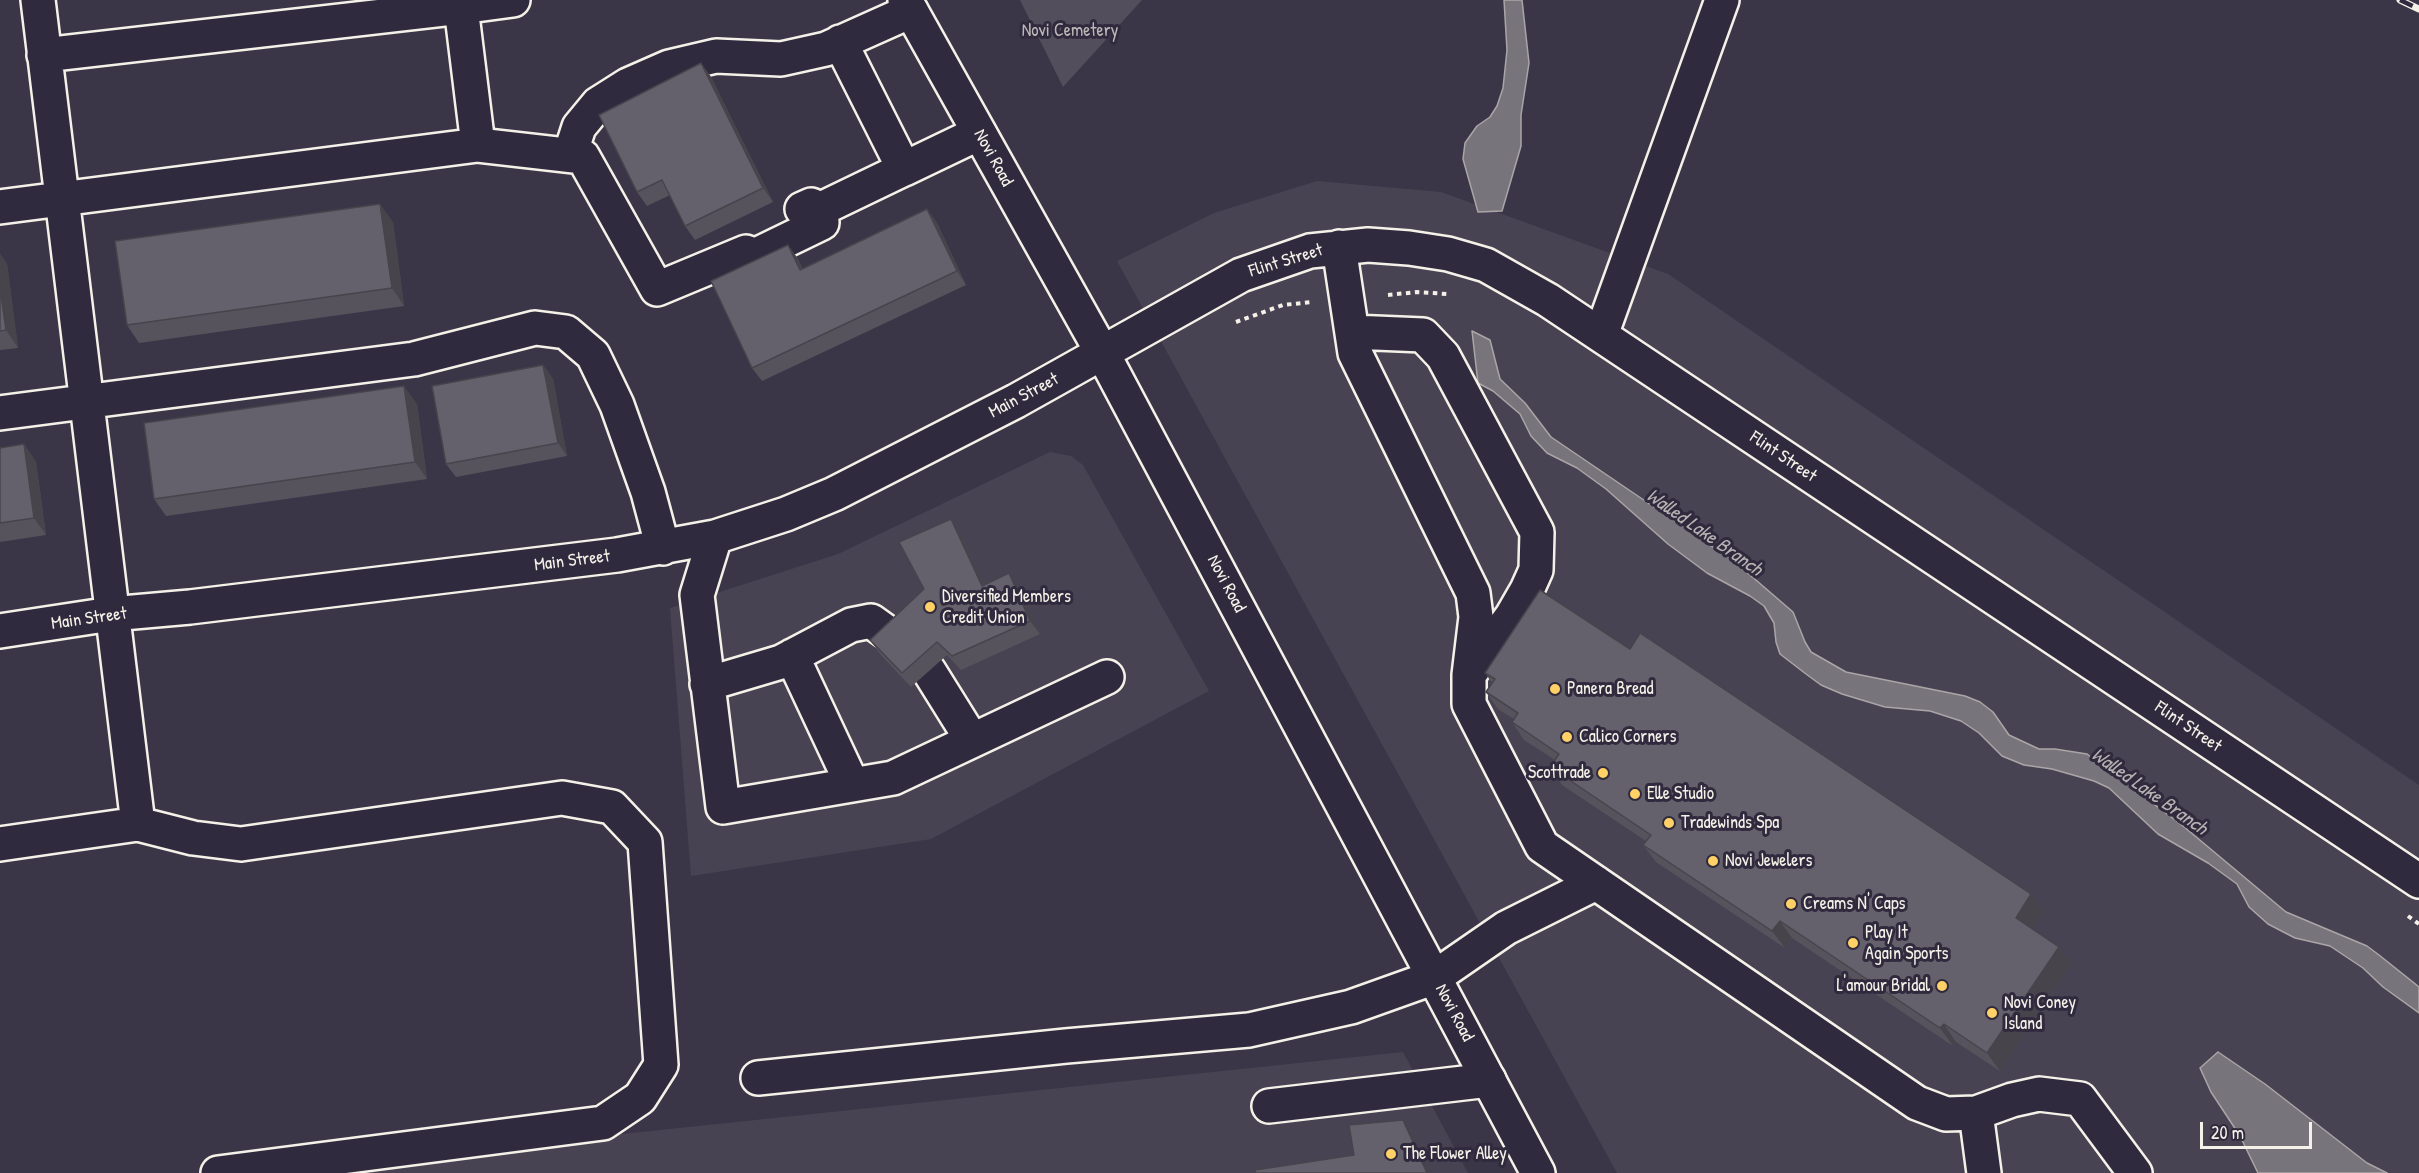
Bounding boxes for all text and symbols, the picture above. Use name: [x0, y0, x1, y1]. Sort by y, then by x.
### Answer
park label: Novi Cemetery: [1022, 20, 1118, 42]
street label: Novi Road: [969, 126, 1017, 190]
street label: Flint Street: [1247, 240, 1325, 282]
street label: Main Street: [985, 369, 1063, 423]
street label: Flint Street: [1745, 427, 1821, 487]
water label: Walled Lake Branch: [1641, 484, 1767, 582]
street label: Main Street: [533, 546, 611, 576]
street label: Novi Road: [1202, 552, 1250, 616]
place label: Diversified Members Credit Union: [942, 586, 1071, 628]
marker: Diversified Members Credit Union: [923, 600, 937, 614]
street label: Main Street: [50, 603, 128, 635]
place label: Panera Bread: [1567, 678, 1653, 700]
marker: Panera Bread: [1548, 682, 1562, 696]
street label: Flint Street: [2150, 697, 2226, 757]
place label: Calico Corners: [1579, 726, 1676, 748]
marker: Calico Corners: [1560, 730, 1574, 744]
water label: Walled Lake Branch: [2086, 743, 2212, 841]
place label: Scottrade: [1528, 762, 1591, 784]
marker: Scottrade: [1596, 766, 1610, 780]
place label: Elle Studio: [1647, 783, 1714, 805]
marker: Elle Studio: [1628, 787, 1642, 801]
place label: Tradewinds Spa: [1681, 812, 1779, 834]
marker: Tradewinds Spa: [1662, 816, 1676, 830]
place label: Novi Jewelers: [1725, 850, 1812, 872]
marker: Novi Jewelers: [1706, 854, 1720, 868]
place label: Creams N' Caps: [1803, 893, 1906, 915]
marker: Creams N' Caps: [1784, 897, 1798, 911]
place label: Play It Again Sports: [1865, 922, 1948, 964]
marker: Play It Again Sports: [1846, 936, 1860, 950]
place label: L'amour Bridal: [1837, 975, 1930, 997]
marker: L'amour Bridal: [1935, 979, 1949, 993]
street label: Novi Road: [1430, 981, 1478, 1045]
place label: Novi Coney Island: [2004, 992, 2076, 1034]
marker: Novi Coney Island: [1985, 1006, 1999, 1020]
scale bar: [2203, 1110, 2316, 1148]
text: 20 m: [2211, 1120, 2244, 1145]
place label: The Flower Alley: [1403, 1143, 1507, 1165]
marker: The Flower Alley: [1384, 1147, 1398, 1161]

